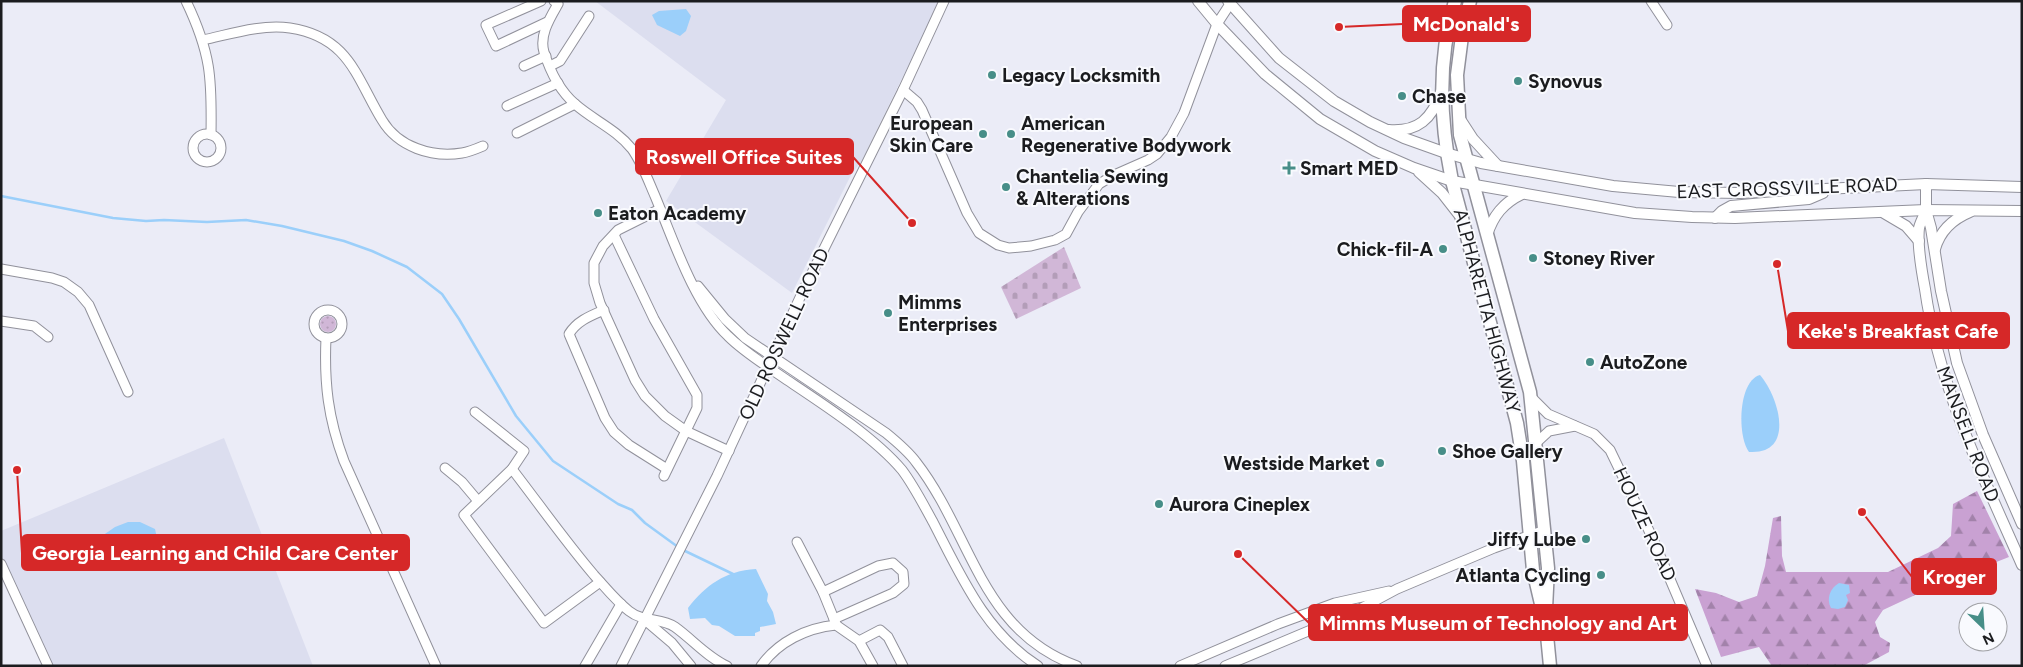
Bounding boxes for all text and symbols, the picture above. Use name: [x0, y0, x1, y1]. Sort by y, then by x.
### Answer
callout: McDonald's: [1403, 6, 1530, 41]
text: McDonald's: [1413, 12, 1519, 36]
place label: Legacy Locksmith: [1002, 64, 1160, 87]
marker: Legacy Locksmith: [986, 69, 998, 81]
place label: Synovus: [1528, 70, 1602, 93]
marker: Synovus: [1512, 75, 1524, 87]
place label: Chase: [1412, 85, 1467, 108]
marker: Chase: [1396, 90, 1408, 102]
place label: European Skin Care: [889, 112, 973, 157]
place label: American Regenerative Bodywork: [1021, 112, 1232, 157]
marker: European Skin Care: [977, 128, 989, 140]
marker: American Regenerative Bodywork: [1005, 128, 1017, 140]
callout: Roswell Office Suites: [636, 139, 853, 174]
text: Roswell Office Suites: [646, 145, 842, 169]
place label: Smart MED: [1300, 157, 1398, 180]
marker: Smart MED: [1282, 161, 1296, 175]
place label: Chantelia Sewing & Alterations: [1016, 165, 1169, 210]
street label: EAST CROSSVILLE ROAD: [1676, 173, 1898, 203]
marker: Chantelia Sewing & Alterations: [1000, 181, 1012, 193]
place label: Eaton Academy: [608, 202, 746, 225]
street label: ALPHARETTA HIGHWAY: [1449, 206, 1526, 416]
marker: Eaton Academy: [592, 207, 604, 219]
place label: Chick-fil-A: [1337, 238, 1433, 261]
marker: Chick-fil-A: [1437, 243, 1449, 255]
street label: OLD ROSWELL ROAD: [734, 244, 834, 424]
place label: Stoney River: [1543, 247, 1655, 270]
marker: Stoney River: [1527, 252, 1539, 264]
place label: Mimms Enterprises: [898, 291, 997, 336]
marker: Mimms Enterprises: [882, 307, 894, 319]
callout: Keke's Breakfast Cafe: [1788, 313, 2009, 348]
text: Keke's Breakfast Cafe: [1798, 319, 1998, 343]
place label: AutoZone: [1600, 351, 1688, 374]
marker: AutoZone: [1584, 356, 1596, 368]
street label: MANSELL ROAD: [1932, 363, 2004, 505]
place label: Shoe Gallery: [1452, 440, 1563, 463]
marker: Shoe Gallery: [1436, 445, 1448, 457]
place label: Westside Market: [1223, 452, 1370, 475]
marker: Westside Market: [1374, 457, 1386, 469]
street label: HOUZE ROAD: [1609, 463, 1681, 585]
place label: Aurora Cineplex: [1169, 493, 1310, 516]
marker: Aurora Cineplex: [1153, 498, 1165, 510]
place label: Jiffy Lube: [1487, 528, 1576, 551]
marker: Jiffy Lube: [1580, 533, 1592, 545]
callout: Georgia Learning and Child Care Center: [22, 535, 409, 570]
text: Georgia Learning and Child Care Center: [32, 541, 398, 565]
callout: Kroger: [1912, 559, 1996, 594]
place label: Atlanta Cycling: [1455, 564, 1591, 587]
text: Kroger: [1922, 565, 1986, 589]
marker: Atlanta Cycling: [1595, 569, 1607, 581]
north arrow: [1958, 602, 2008, 652]
callout: Mimms Museum of Technology and Art: [1309, 605, 1687, 640]
text: Mimms Museum of Technology and Art: [1319, 611, 1677, 635]
text: N: [1980, 628, 1997, 648]

